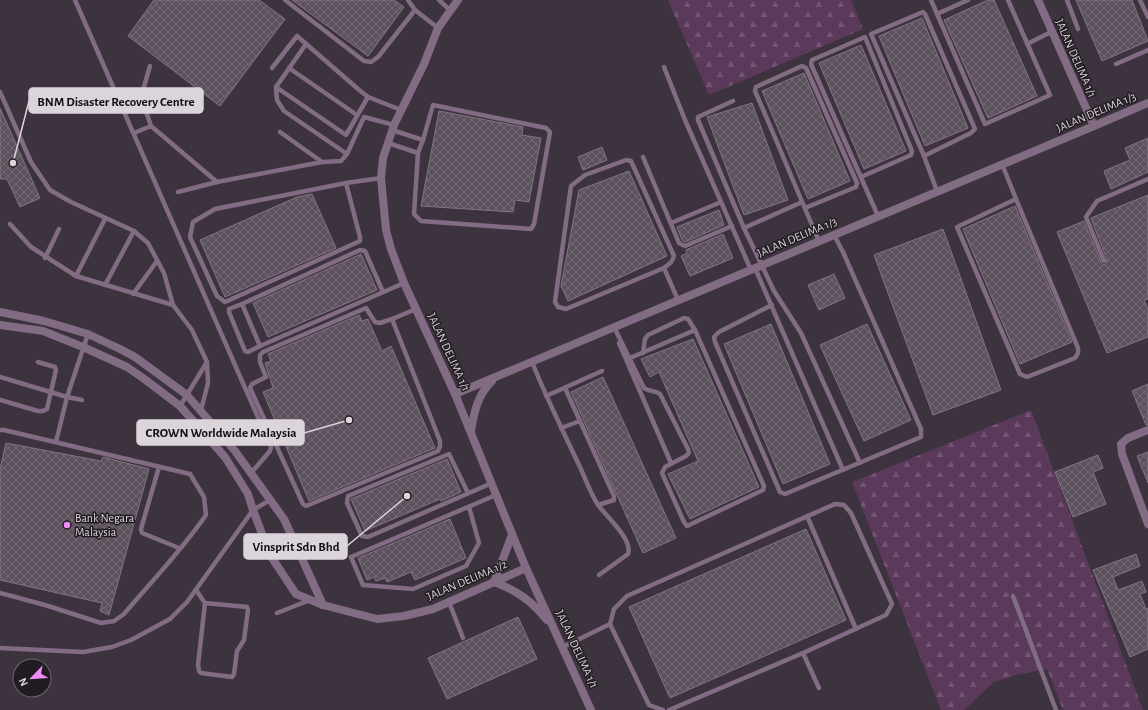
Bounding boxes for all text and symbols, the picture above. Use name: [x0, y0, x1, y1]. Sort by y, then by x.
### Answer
street label: JALAN DELIMA 1/1: [1053, 17, 1099, 99]
callout: BNM Disaster Recovery Centre: [29, 88, 203, 113]
street label: JALAN DELIMA 1/3: [1054, 90, 1138, 134]
text: BNM Disaster Recovery Centre: [37, 96, 195, 109]
street label: JALAN DELIMA 1/3: [755, 215, 839, 259]
street label: JALAN DELIMA 1/1: [426, 311, 472, 393]
callout: CROWN Worldwide Malaysia: [137, 420, 304, 445]
text: CROWN Worldwide Malaysia: [145, 427, 297, 440]
place label: Bank Negara Malaysia: [75, 512, 135, 539]
marker: Bank Negara Malaysia: [62, 520, 72, 530]
callout: Vinsprit Sdn Bhd: [244, 534, 347, 559]
text: Vinsprit Sdn Bhd: [252, 541, 340, 554]
street label: JALAN DELIMA 1/2: [425, 557, 509, 602]
street label: JALAN DELIMA 1/1: [554, 608, 600, 690]
north arrow: [12, 658, 52, 698]
text: N: [17, 676, 30, 688]

